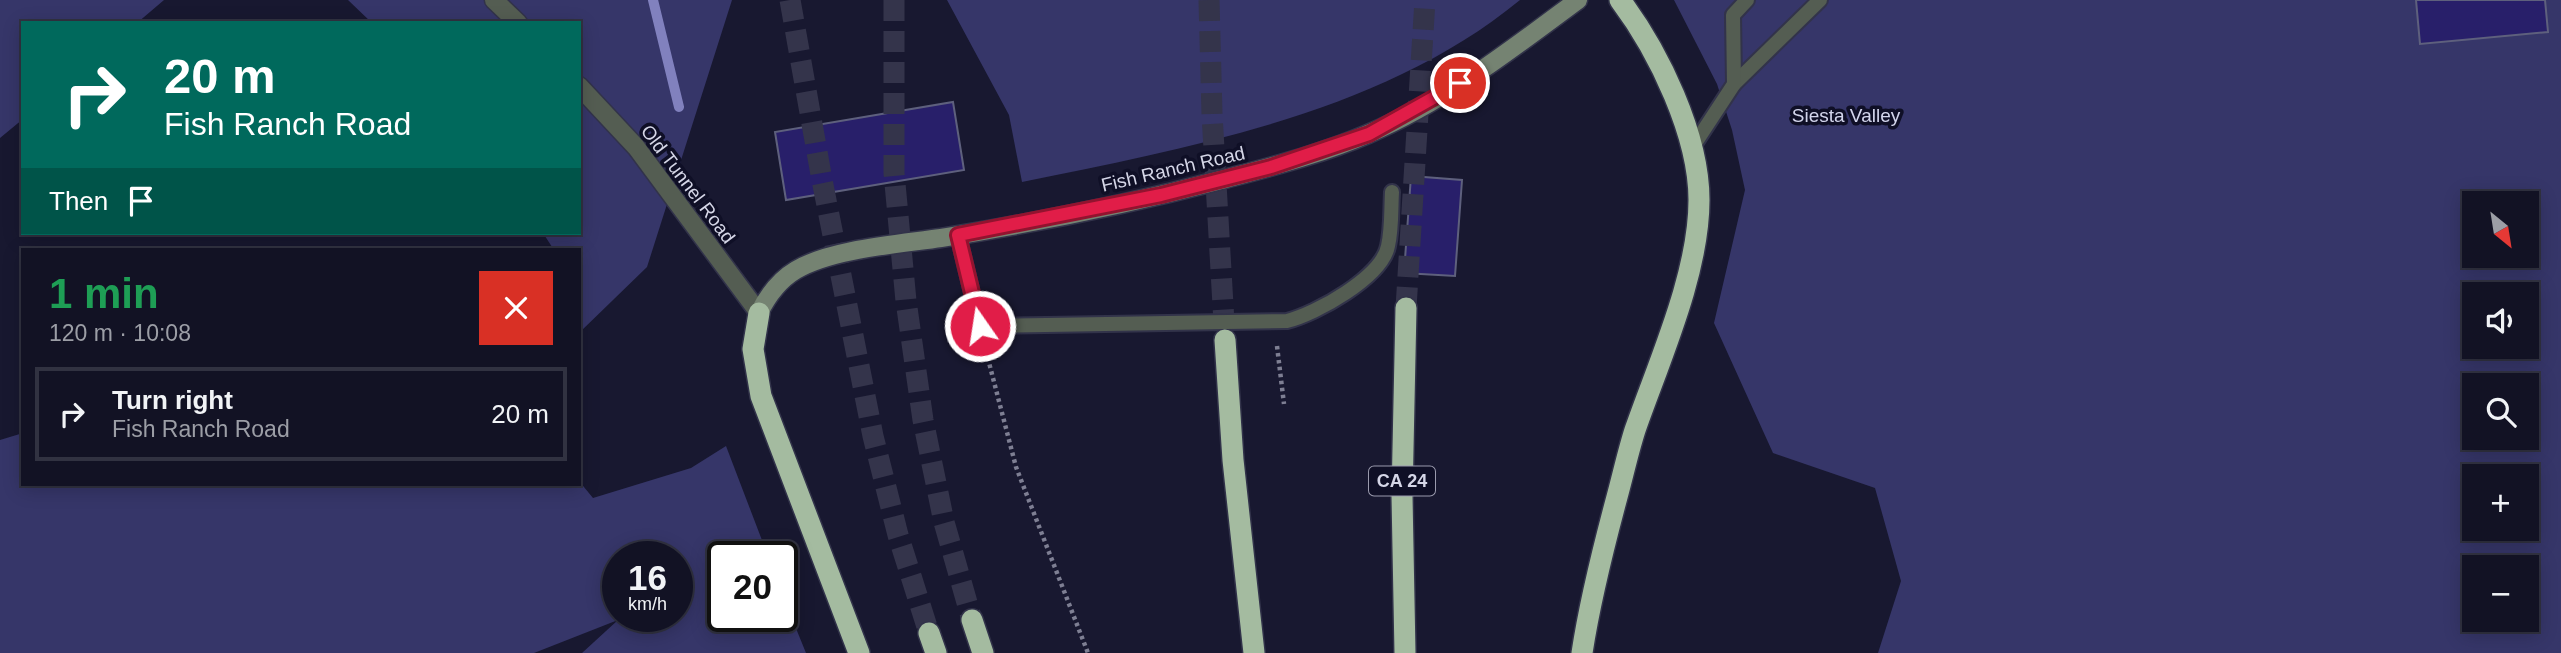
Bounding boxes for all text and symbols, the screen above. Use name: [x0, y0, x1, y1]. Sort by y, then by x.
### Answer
icon: right: [49, 49, 140, 140]
text: 20 m: [164, 49, 276, 103]
pin: [1430, 53, 1490, 113]
icon: arrive: [1441, 64, 1479, 102]
park label: Siesta Valley: [1792, 105, 1901, 126]
text: Fish Ranch Road: [164, 106, 411, 142]
street label: Old Tunnel Road: [637, 121, 739, 247]
street label: Fish Ranch Road: [1099, 142, 1247, 196]
icon: arrive: [122, 182, 160, 220]
text: Then: [49, 186, 108, 216]
north arrow: [2462, 191, 2539, 268]
map controls: [2462, 191, 2539, 632]
text: 1 min: [49, 270, 159, 317]
button: close: [479, 271, 553, 345]
button: sound: [2462, 282, 2539, 359]
position arrow: [943, 289, 1017, 363]
text: 120 m · 10:08: [49, 320, 191, 346]
button: search: [2462, 373, 2539, 450]
text: Turn right: [112, 385, 233, 415]
icon: right: [53, 395, 91, 433]
text: 20 m: [491, 399, 549, 429]
text: Fish Ranch Road: [112, 416, 290, 442]
button: +: [2462, 464, 2539, 541]
road number: CA 24: [1369, 466, 1435, 495]
speed limit sign: 20: [707, 541, 798, 632]
button: −: [2462, 555, 2539, 632]
text: 16: [628, 558, 667, 597]
text: km/h: [628, 594, 667, 614]

